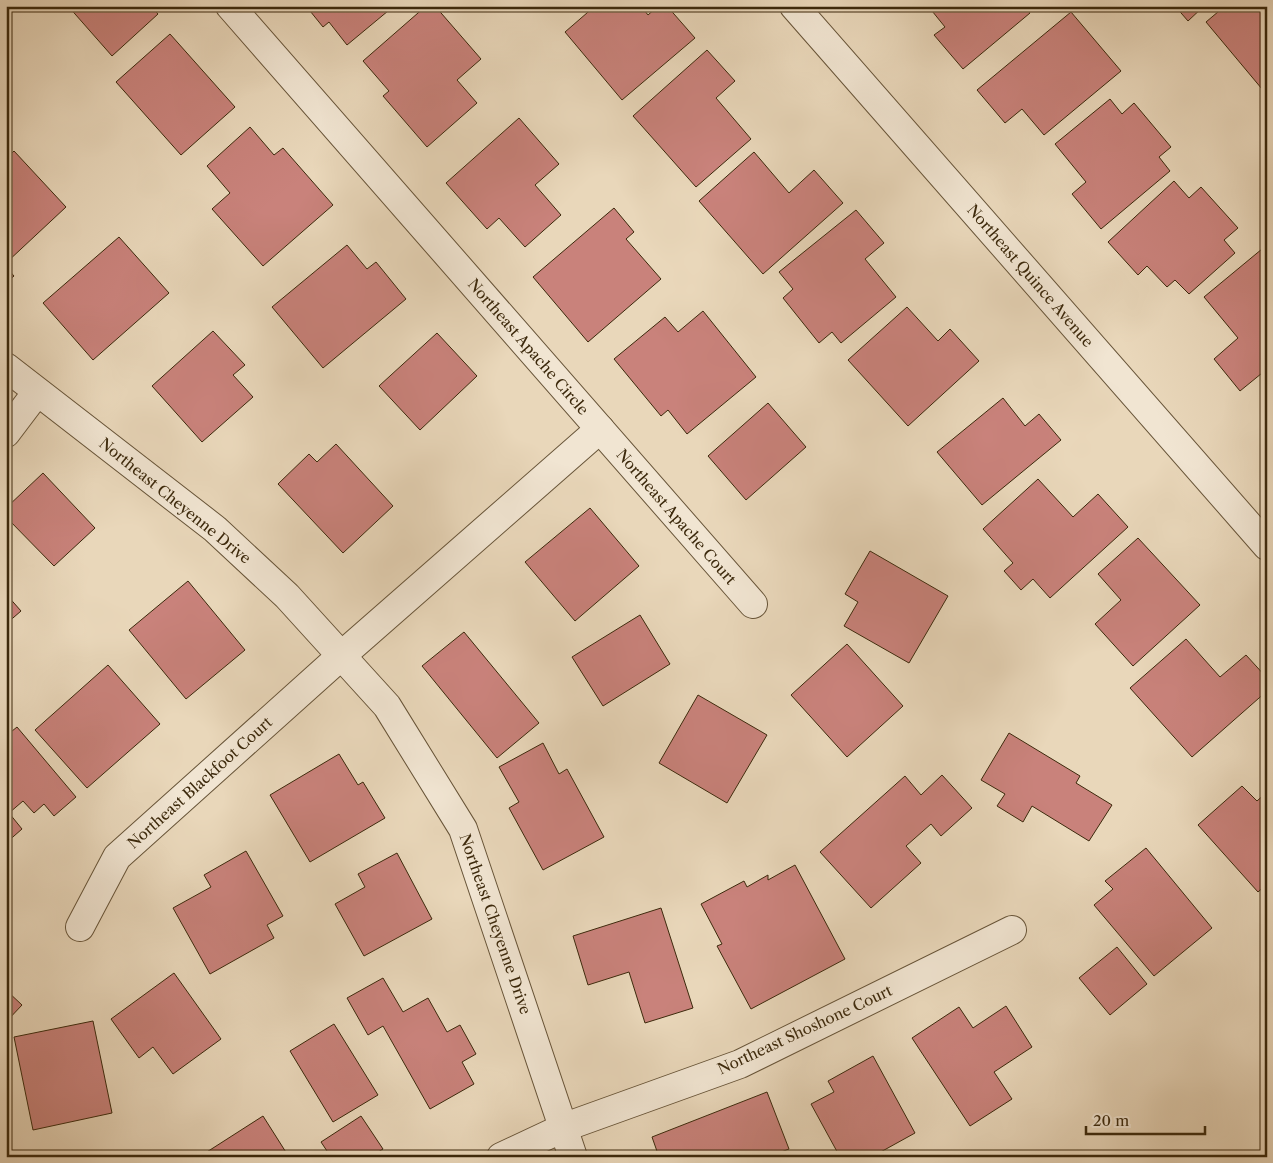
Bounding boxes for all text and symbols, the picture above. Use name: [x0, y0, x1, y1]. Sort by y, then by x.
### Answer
street label: Northeast Quince Avenue: [963, 200, 1098, 351]
street label: Northeast Apache Circle: [464, 275, 593, 419]
street label: Northeast Cheyenne Drive: [96, 434, 255, 568]
street label: Northeast Apache Court: [612, 445, 741, 589]
street label: Northeast Blackfoot Court: [123, 712, 276, 853]
street label: Northeast Cheyenne Drive: [456, 831, 535, 1017]
street label: Northeast Shoshone Court: [715, 980, 896, 1078]
scale bar: [1086, 1103, 1204, 1135]
text: 20 m: [1093, 1111, 1129, 1130]

